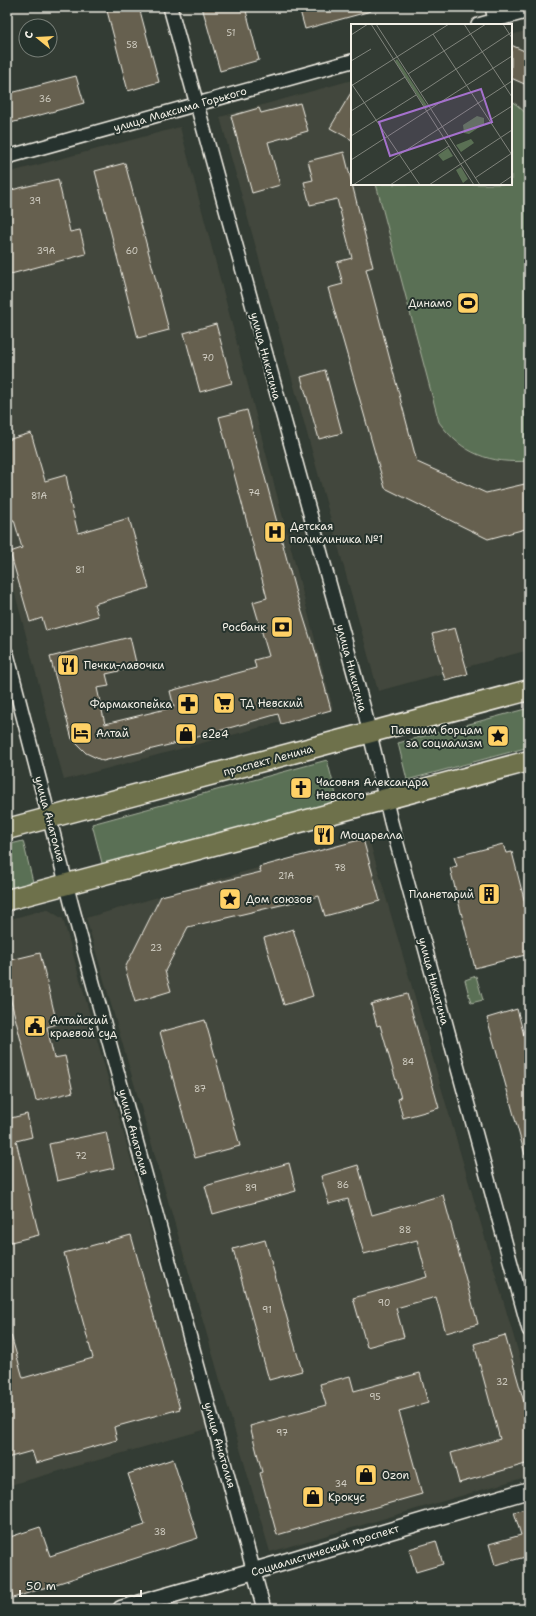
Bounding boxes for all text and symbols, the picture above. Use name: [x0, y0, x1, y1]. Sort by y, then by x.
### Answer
north arrow: [18, 18, 58, 58]
inset map: [351, 24, 512, 185]
house number: 51: [227, 27, 235, 39]
text: С: [21, 29, 37, 41]
house number: 58: [126, 39, 138, 51]
street label: улица Максима Горького: [112, 83, 249, 136]
house number: 36: [39, 93, 51, 105]
house number: 39: [29, 195, 41, 207]
house number: 39А: [37, 245, 56, 257]
house number: 60: [126, 245, 138, 257]
sports icon: Динамо: [455, 290, 481, 316]
place label: Динамо: [408, 296, 452, 311]
street label: улица Никитина: [247, 311, 284, 402]
house number: 70: [202, 352, 214, 364]
house number: 74: [248, 487, 260, 499]
house number: 81А: [31, 490, 48, 502]
hospital icon: Детская поликлиника №1: [262, 519, 288, 545]
place label: Детская поликлиника №1: [290, 519, 383, 547]
house number: 81: [75, 564, 85, 576]
bank icon: Росбанк: [269, 614, 295, 640]
place label: Росбанк: [222, 620, 266, 635]
street label: улица Никитина: [333, 623, 370, 714]
restaurant icon: Печки-лавочки: [55, 652, 81, 678]
place label: Печки-лавочки: [84, 658, 165, 673]
supermarket icon: ТД Невский: [211, 690, 237, 716]
pharmacy icon: Фармакопейка: [175, 691, 201, 717]
place label: ТД Невский: [240, 696, 303, 711]
place label: Фармакопейка: [90, 697, 172, 712]
hotel icon: Алтай: [68, 720, 94, 746]
shop icon: e2e4: [173, 721, 199, 747]
place label: Павшим борцам за социализм: [391, 723, 482, 751]
place icon: Павшим борцам за социализм: [485, 723, 511, 749]
place label: Алтай: [96, 726, 129, 741]
place label: e2e4: [202, 727, 229, 742]
street label: проспект Ленина: [222, 741, 315, 780]
street label: улица Анатолия: [31, 774, 68, 864]
church icon: Часовня Александра Невского: [288, 775, 314, 801]
place label: Часовня Александра Невского: [316, 775, 428, 803]
restaurant icon: Моцарелла: [311, 822, 337, 848]
place label: Моцарелла: [340, 828, 403, 843]
house number: 78: [334, 862, 346, 874]
house number: 21А: [278, 870, 295, 882]
building icon: Планетарий: [476, 881, 502, 907]
place icon: Дом союзов: [217, 886, 243, 912]
place label: Планетарий: [409, 887, 474, 902]
place label: Дом союзов: [246, 892, 312, 907]
street label: улица Никитина: [415, 936, 452, 1027]
house number: 23: [150, 942, 162, 954]
public building icon: Алтайский краевой суд: [22, 1013, 48, 1039]
place label: Алтайский краевой суд: [50, 1013, 117, 1041]
house number: 84: [402, 1056, 414, 1068]
house number: 87: [194, 1083, 206, 1095]
street label: улица Анатолия: [115, 1087, 152, 1177]
house number: 72: [75, 1150, 87, 1162]
house number: 86: [337, 1179, 349, 1191]
house number: 89: [245, 1182, 257, 1194]
house number: 88: [399, 1224, 411, 1236]
house number: 90: [378, 1297, 390, 1309]
house number: 91: [262, 1304, 272, 1316]
house number: 32: [496, 1376, 508, 1388]
house number: 95: [369, 1391, 381, 1403]
street label: улица Анатолия: [200, 1400, 239, 1490]
house number: 97: [276, 1427, 288, 1439]
shop icon: Ozon: [353, 1462, 379, 1488]
place label: Ozon: [382, 1468, 410, 1483]
house number: 34: [335, 1478, 347, 1490]
shop icon: Крокус: [300, 1484, 326, 1510]
place label: Крокус: [328, 1490, 366, 1505]
street label: Социалистический проспект: [249, 1521, 401, 1580]
house number: 38: [154, 1526, 166, 1538]
scale bar: [20, 1572, 141, 1598]
text: 50 m: [26, 1578, 56, 1594]

